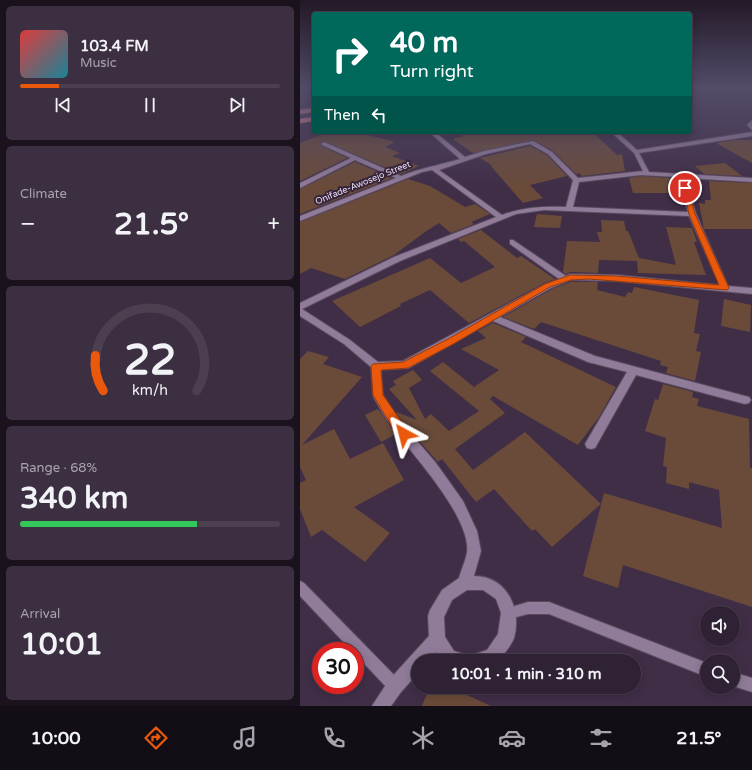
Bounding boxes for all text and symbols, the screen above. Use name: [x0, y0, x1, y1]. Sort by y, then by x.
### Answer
text: 40 m: [390, 26, 458, 60]
icon: right: [324, 28, 376, 80]
text: 103.4 FM: [80, 37, 149, 55]
text: Music: [80, 55, 117, 71]
text: Turn right: [390, 60, 474, 82]
icon: previous: [52, 94, 74, 116]
icon: pause: [139, 94, 161, 116]
icon: next: [226, 94, 248, 116]
icon: left: [368, 104, 390, 126]
text: Then: [324, 106, 360, 124]
street label: Onifade-Awosejo Street: [314, 159, 413, 207]
pin: [668, 171, 702, 205]
icon: arrive: [674, 177, 696, 199]
text: Climate: [20, 186, 67, 202]
text: 21.5°: [114, 206, 189, 243]
text: −: [20, 211, 36, 237]
text: +: [268, 211, 280, 237]
text: 22: [124, 336, 176, 386]
text: km/h: [132, 382, 168, 399]
position arrow: [383, 413, 425, 455]
text: Range · 68%: [20, 460, 97, 476]
text: 340 km: [20, 480, 128, 517]
text: Arrival: [20, 606, 60, 622]
map controls: [700, 606, 740, 694]
button: sound: [700, 606, 740, 646]
text: 10:01: [20, 626, 103, 663]
speed limit sign: 30: [312, 642, 364, 694]
button: search: [700, 654, 740, 694]
text: 10:01 · 1 min · 310 m: [451, 665, 601, 683]
icon: directions: [142, 724, 170, 752]
icon: music: [231, 724, 259, 752]
icon: phone: [320, 724, 348, 752]
icon: climate: [409, 724, 437, 752]
icon: car: [498, 724, 526, 752]
icon: filters: [587, 724, 615, 752]
text: 10:00: [31, 727, 80, 749]
text: 21.5°: [676, 727, 721, 749]

